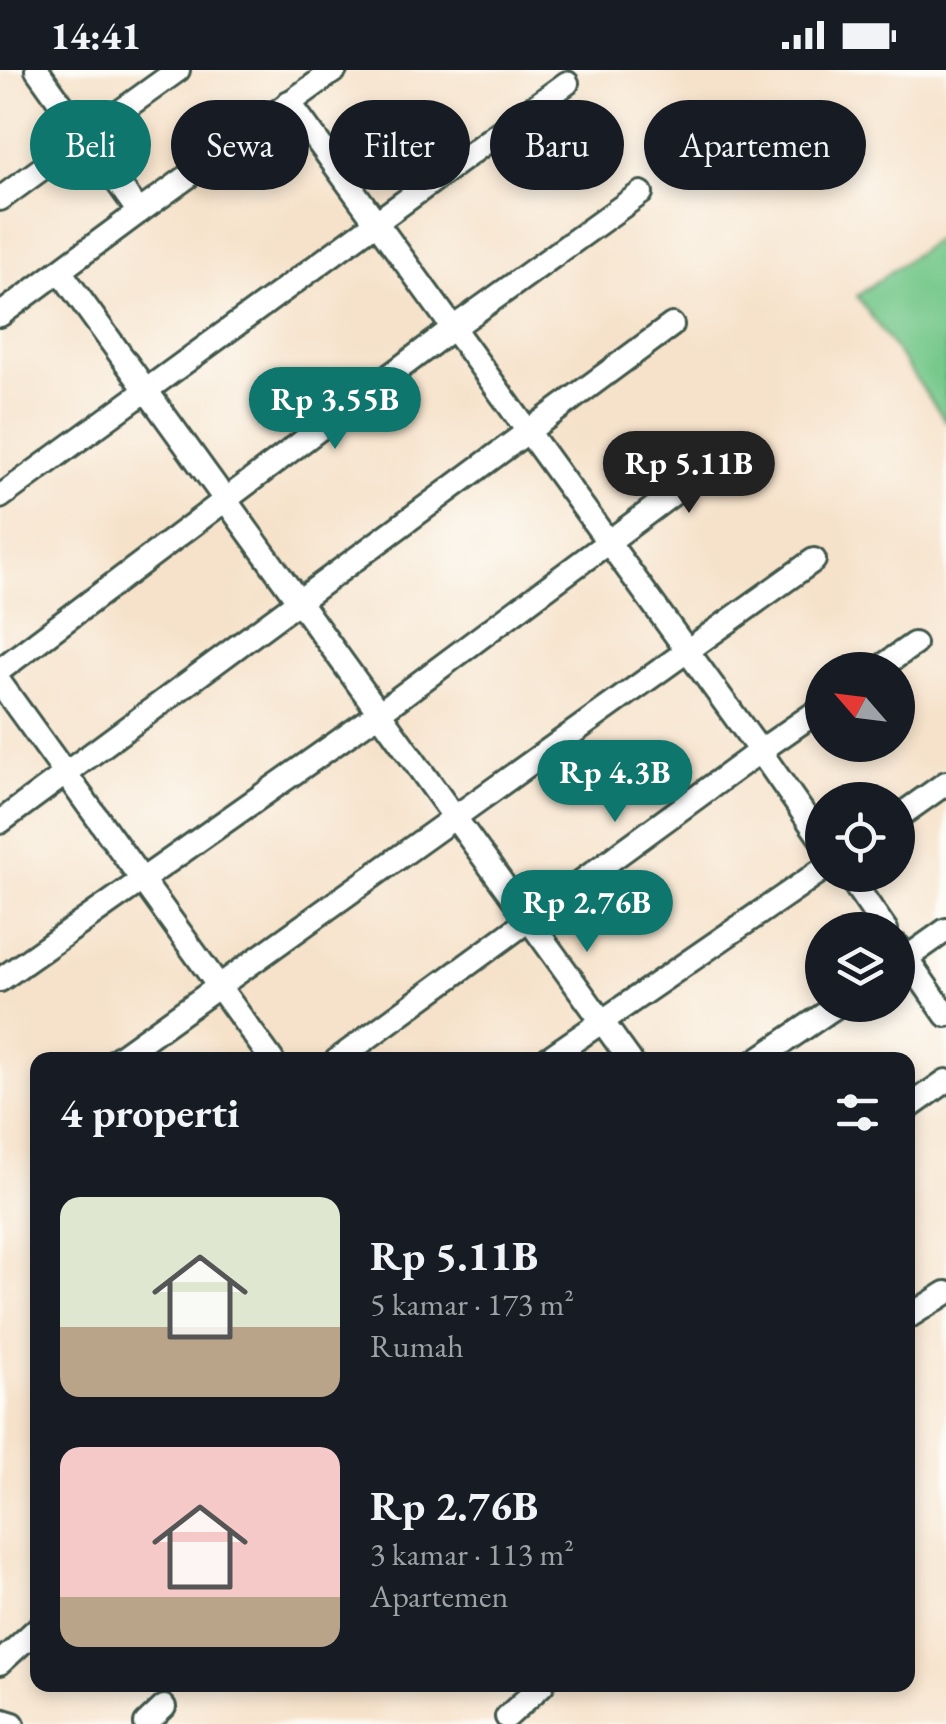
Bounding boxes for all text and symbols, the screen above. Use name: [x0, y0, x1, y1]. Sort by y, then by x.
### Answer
text: 14:41: [50, 11, 141, 60]
chip: Beli: [30, 100, 151, 190]
chip: Sewa: [171, 100, 309, 190]
chip: Filter: [329, 100, 470, 190]
chip: Baru: [490, 100, 624, 190]
chip: Apartemen: [644, 100, 866, 190]
pin: Rp 3.55B: [232, 367, 438, 452]
text: Rp 3.55B: [271, 378, 399, 420]
pin: Rp 5.11B: [586, 431, 792, 516]
text: Rp 5.11B: [625, 442, 753, 484]
north arrow: [805, 652, 915, 762]
map controls: [805, 652, 915, 1022]
pin: Rp 4.3B: [523, 740, 707, 825]
text: Rp 4.3B: [559, 751, 671, 793]
button: locate: [805, 782, 915, 892]
pin: Rp 2.76B: [484, 870, 690, 955]
text: Rp 2.76B: [523, 881, 651, 923]
button: layers: [805, 912, 915, 1022]
text: 4 properti: [60, 1085, 240, 1140]
icon: filters: [830, 1085, 885, 1140]
text: Rp 5.11B: [370, 1228, 538, 1283]
icon: home: [140, 1237, 260, 1357]
text: 5 kamar · 173 m²: [370, 1283, 574, 1325]
text: Rumah: [370, 1325, 464, 1367]
text: Rp 2.76B: [370, 1478, 538, 1533]
icon: home: [140, 1487, 260, 1607]
text: 3 kamar · 113 m²: [370, 1533, 574, 1575]
text: Apartemen: [370, 1575, 508, 1617]

